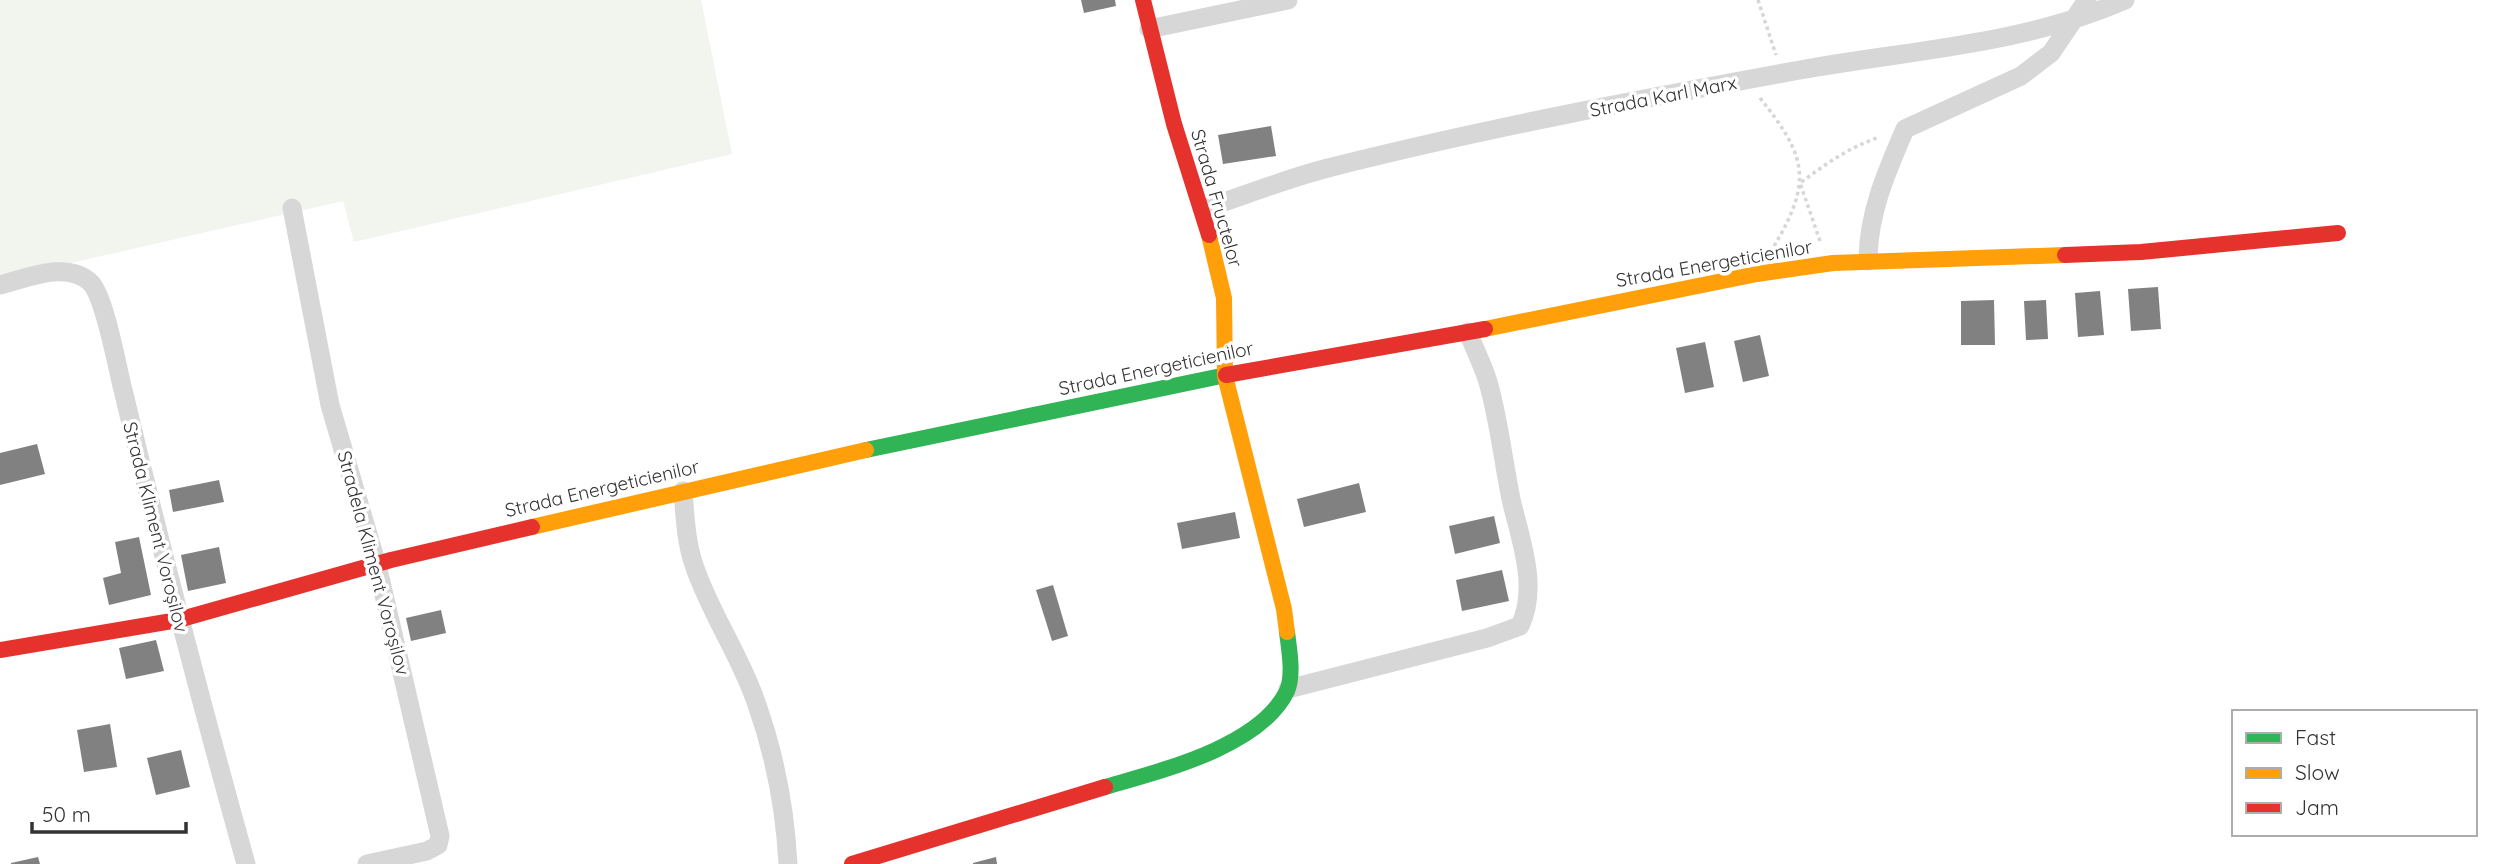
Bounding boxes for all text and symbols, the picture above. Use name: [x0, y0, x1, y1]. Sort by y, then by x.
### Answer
street label: Strada Karl Marx: [1588, 70, 1738, 122]
street label: Strada Fructelor: [1186, 126, 1248, 270]
street label: Strada Energeticienilor: [1614, 234, 1815, 292]
street label: Strada Energeticienilor: [1056, 335, 1256, 400]
street label: Strada Kliment Voroșilov: [118, 419, 194, 635]
street label: Stradela Kliment Voroșilov: [332, 448, 416, 678]
street label: Strada Energeticienilor: [502, 454, 702, 522]
legend: [2232, 710, 2477, 836]
text: Fast: [2295, 724, 2336, 750]
text: Slow: [2295, 759, 2340, 785]
scale bar: [32, 790, 186, 834]
text: Jam: [2295, 794, 2339, 820]
text: 50 m: [42, 801, 91, 827]

